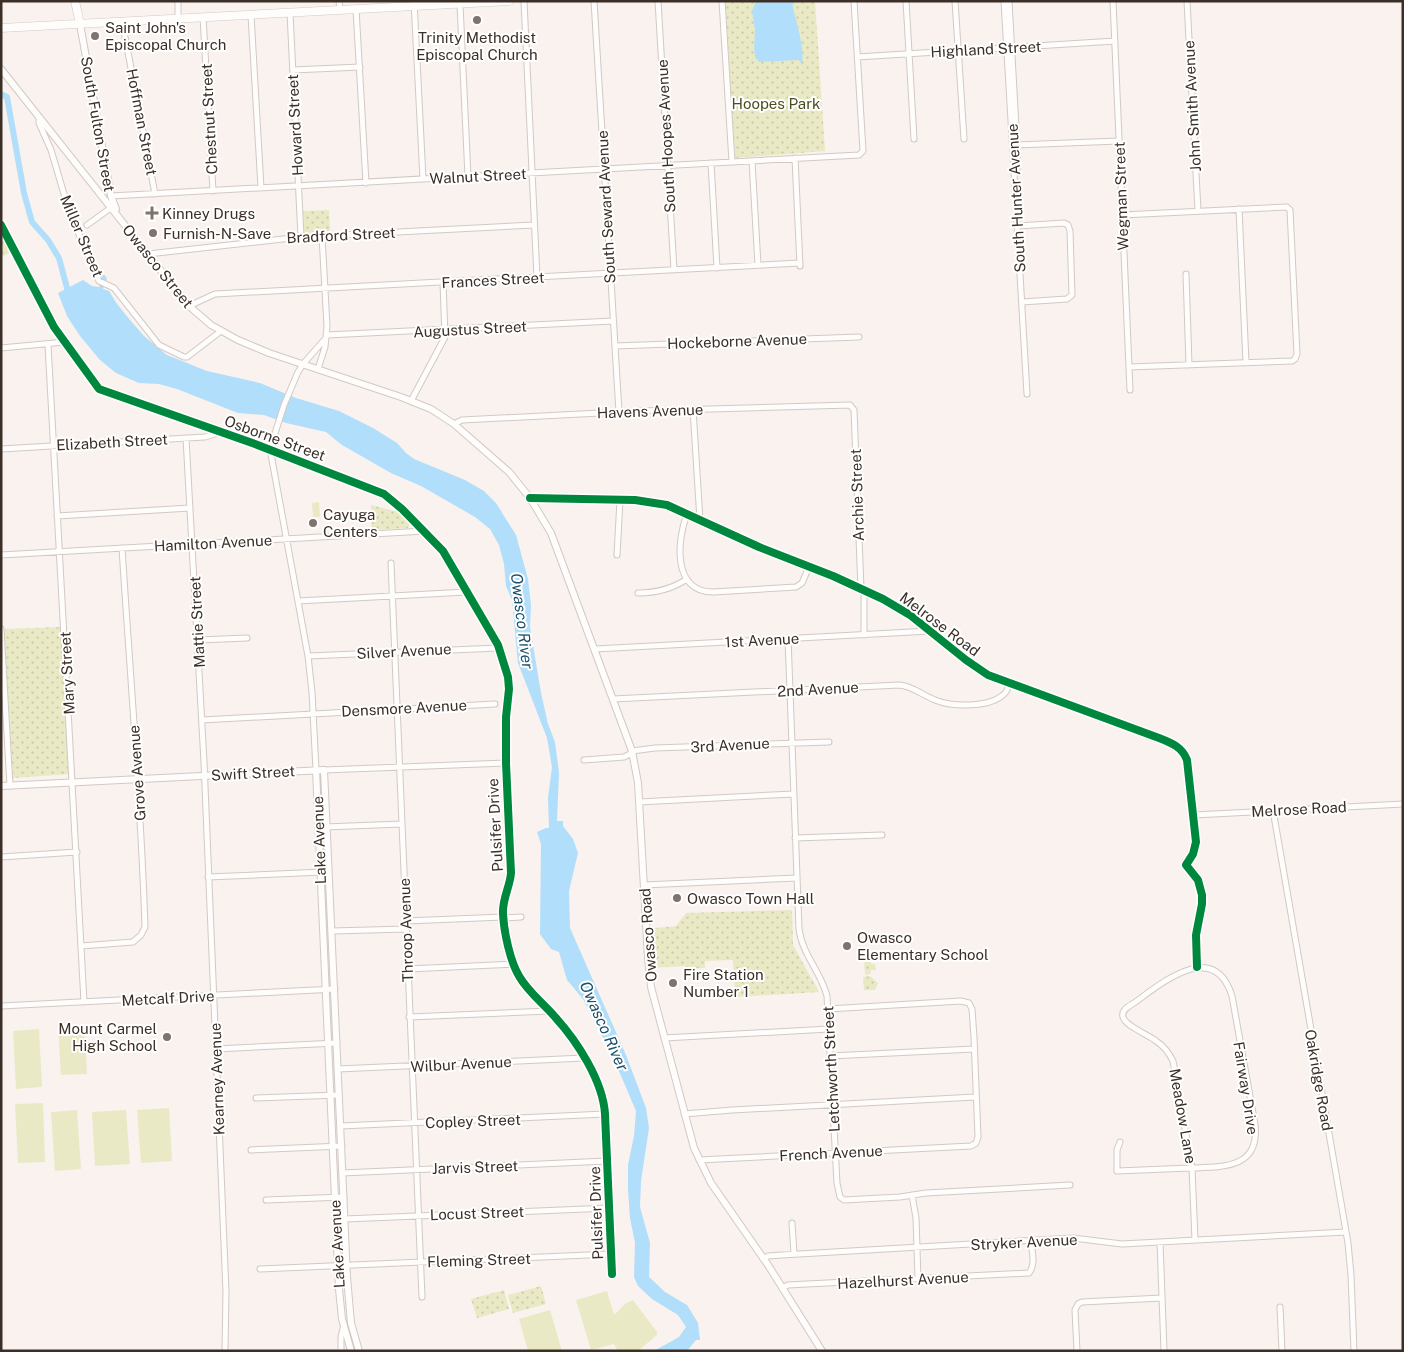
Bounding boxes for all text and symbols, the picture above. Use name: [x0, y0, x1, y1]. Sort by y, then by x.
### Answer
marker: Trinity Methodist Episcopal Church: [471, 14, 483, 26]
place label: Saint John's Episcopal Church: [105, 19, 226, 53]
place label: Trinity Methodist Episcopal Church: [416, 29, 538, 63]
marker: Saint John's Episcopal Church: [89, 30, 101, 42]
street label: Highland Street: [930, 38, 1042, 60]
street label: John Smith Avenue: [1180, 40, 1204, 172]
street label: South Fulton Street: [78, 55, 118, 193]
street label: South Hoopes Avenue: [653, 59, 679, 213]
street label: Chestnut Street: [198, 63, 220, 175]
street label: Hoffman Street: [123, 67, 161, 177]
street label: Howard Street: [284, 74, 306, 176]
park label: Hoopes Park: [732, 95, 820, 112]
street label: South Hunter Avenue: [1004, 123, 1028, 273]
street label: South Seward Avenue: [593, 130, 619, 284]
street label: Wegman Street: [1111, 141, 1131, 251]
street label: Walnut Street: [429, 165, 527, 187]
street label: Miller Street: [57, 192, 107, 280]
place label: Kinney Drugs: [162, 205, 255, 222]
marker: Kinney Drugs: [146, 207, 158, 219]
street label: Owasco Street: [119, 221, 197, 311]
street label: Bradford Street: [286, 224, 396, 246]
place label: Furnish-N-Save: [163, 225, 271, 242]
marker: Furnish-N-Save: [147, 227, 159, 239]
street label: Frances Street: [441, 269, 545, 291]
street label: Augustus Street: [413, 318, 527, 340]
street label: Hockeborne Avenue: [667, 330, 807, 352]
street label: Havens Avenue: [596, 401, 704, 421]
street label: Osborne Street: [222, 412, 328, 464]
street label: Elizabeth Street: [56, 431, 168, 453]
street label: Archie Street: [847, 448, 867, 542]
place label: Cayuga Centers: [323, 506, 378, 540]
marker: Cayuga Centers: [307, 517, 319, 529]
street label: Hamilton Avenue: [153, 531, 273, 555]
water label: Owasco River: [507, 572, 537, 671]
street label: Mattie Street: [186, 576, 208, 668]
street label: Melrose Road: [897, 588, 983, 660]
street label: 1st Avenue: [724, 630, 800, 650]
street label: Mary Street: [56, 631, 78, 715]
street label: Silver Avenue: [356, 640, 452, 662]
street label: 2nd Avenue: [777, 678, 859, 700]
street label: Densmore Avenue: [341, 696, 467, 720]
street label: Grove Avenue: [125, 725, 149, 821]
street label: 3rd Avenue: [690, 734, 770, 756]
street label: Swift Street: [210, 762, 296, 784]
street label: Pulsifer Drive: [484, 778, 506, 872]
street label: Lake Avenue: [309, 796, 329, 884]
street label: Melrose Road: [1251, 798, 1347, 820]
street label: Throop Avenue: [396, 878, 416, 982]
street label: Owasco Road: [636, 888, 660, 982]
place label: Owasco Town Hall: [687, 890, 814, 907]
marker: Owasco Town Hall: [671, 892, 683, 904]
place label: Owasco Elementary School: [857, 929, 989, 963]
marker: Owasco Elementary School: [841, 940, 853, 952]
place label: Fire Station Number 1: [683, 966, 764, 1000]
marker: Fire Station Number 1: [667, 977, 679, 989]
water label: Owasco River: [576, 978, 633, 1075]
street label: Metcalf Drive: [121, 987, 215, 1009]
street label: Letchworth Street: [819, 1005, 843, 1132]
place label: Mount Carmel High School: [58, 1020, 157, 1054]
street label: Kearney Avenue: [207, 1022, 227, 1136]
street label: Oakridge Road: [1302, 1028, 1336, 1132]
marker: Mount Carmel High School: [161, 1031, 173, 1043]
street label: Fairway Drive: [1230, 1040, 1262, 1136]
street label: Wilbur Avenue: [410, 1053, 512, 1075]
street label: Meadow Lane: [1166, 1067, 1200, 1165]
street label: Copley Street: [425, 1111, 521, 1131]
street label: French Avenue: [779, 1142, 883, 1164]
street label: Jarvis Street: [431, 1157, 519, 1177]
street label: Pulsifer Drive: [586, 1166, 606, 1260]
street label: Lake Avenue: [326, 1199, 348, 1289]
street label: Locust Street: [430, 1203, 525, 1223]
street label: Stryker Avenue: [970, 1231, 1078, 1253]
street label: Fleming Street: [427, 1250, 531, 1270]
street label: Hazelhurst Avenue: [837, 1268, 969, 1292]

